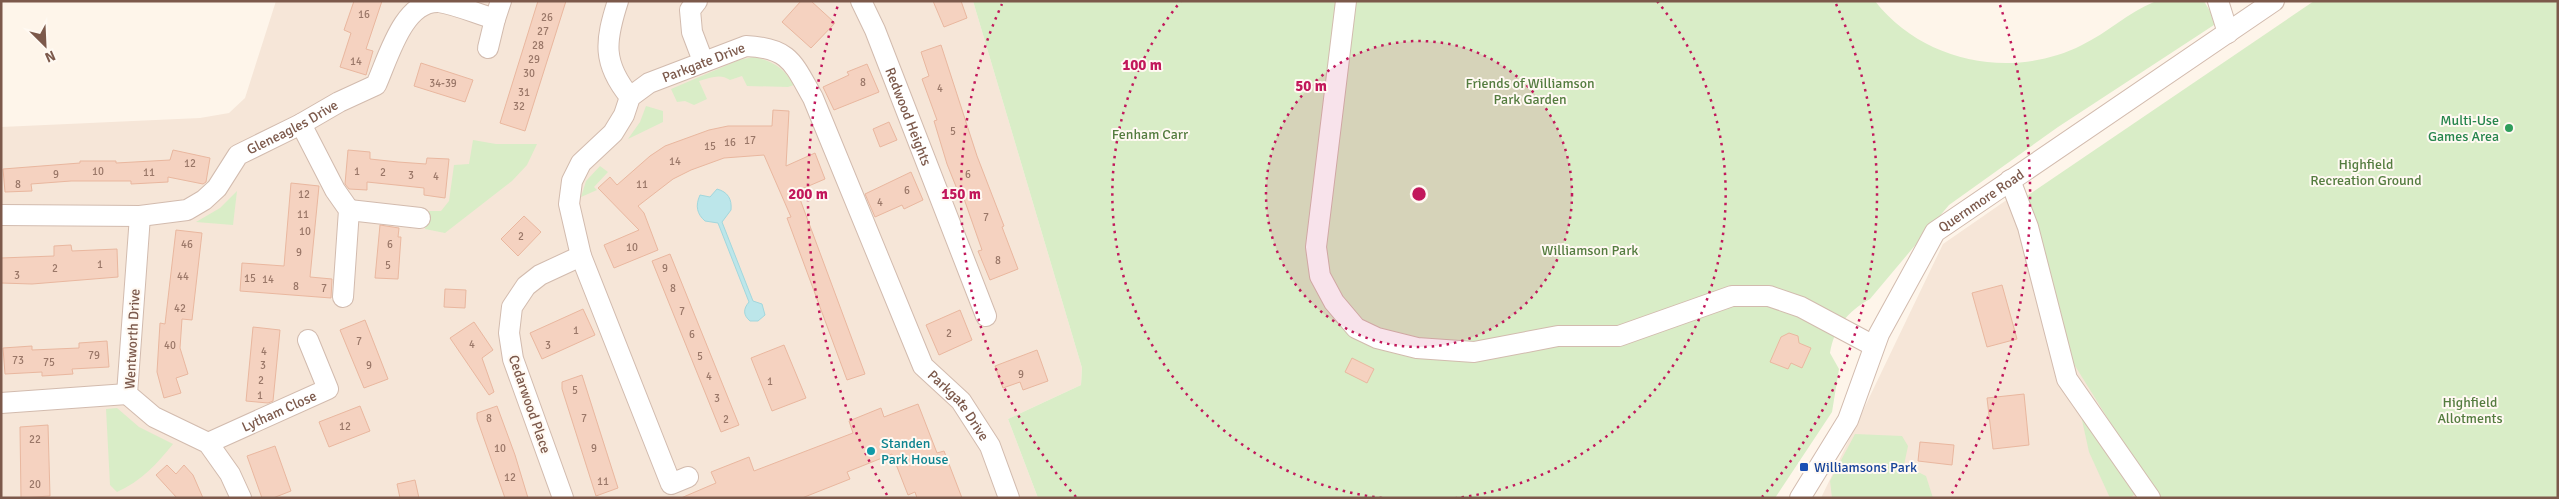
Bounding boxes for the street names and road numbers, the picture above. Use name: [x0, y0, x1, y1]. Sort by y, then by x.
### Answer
street label: Parkgate Drive: [660, 39, 747, 86]
street label: Redwood Heights: [881, 65, 935, 168]
street label: Gleneagles Drive: [244, 96, 341, 158]
street label: Quernmore Road: [1935, 166, 2027, 236]
street label: Wentworth Drive: [121, 288, 144, 390]
street label: Cedarwood Place: [505, 353, 554, 456]
street label: Parkgate Drive: [924, 367, 992, 444]
street label: Lytham Close: [239, 387, 319, 436]

